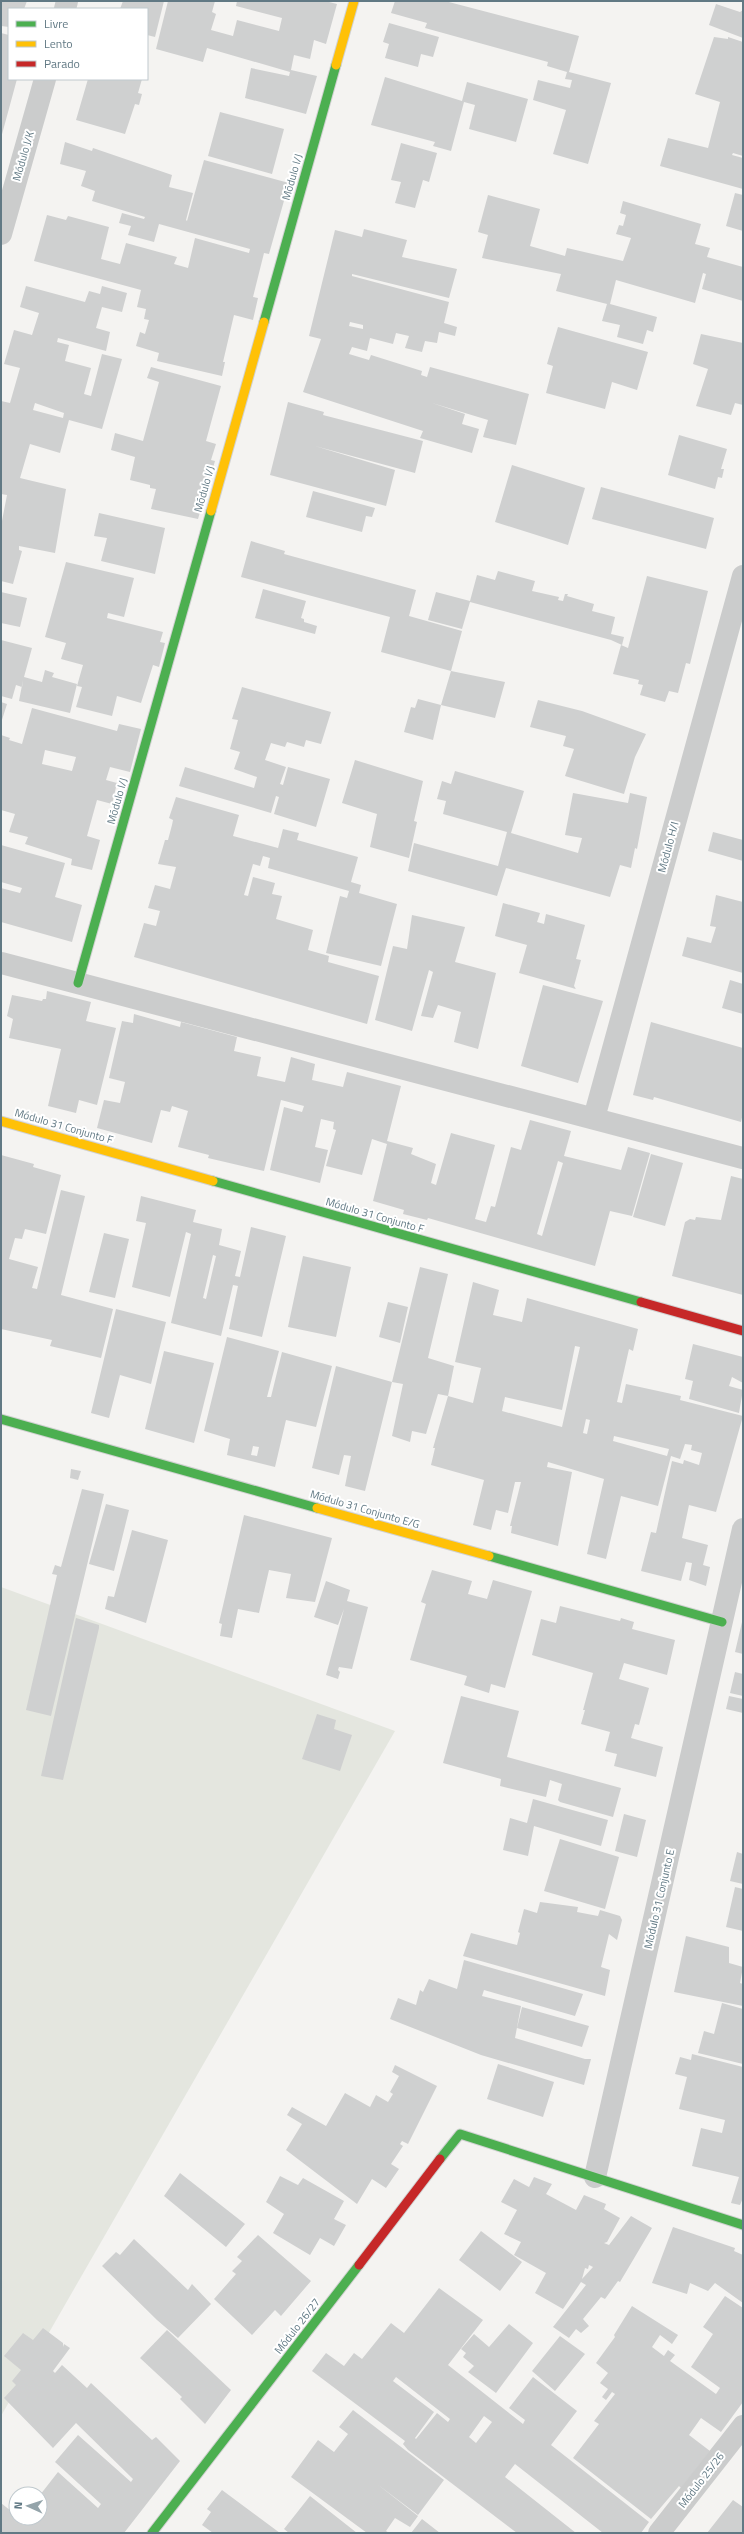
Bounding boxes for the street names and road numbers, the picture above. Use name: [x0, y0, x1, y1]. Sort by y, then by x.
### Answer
street label: Módulo J/K: [8, 128, 38, 183]
street label: Módulo I/J: [278, 152, 306, 202]
street label: Módulo I/J: [190, 464, 218, 514]
street label: Módulo I/J: [103, 776, 131, 826]
street label: Módulo H/I: [654, 820, 682, 874]
street label: Módulo 31 Conjunto F: [13, 1104, 115, 1148]
street label: Módulo 31 Conjunto F: [324, 1193, 426, 1237]
street label: Módulo 31 Conjunto E/G: [308, 1486, 422, 1532]
street label: Módulo 31 Conjunto E: [640, 1847, 678, 1951]
street label: Módulo 26/27: [270, 2295, 324, 2357]
street label: Módulo 25/26: [674, 2449, 728, 2511]

